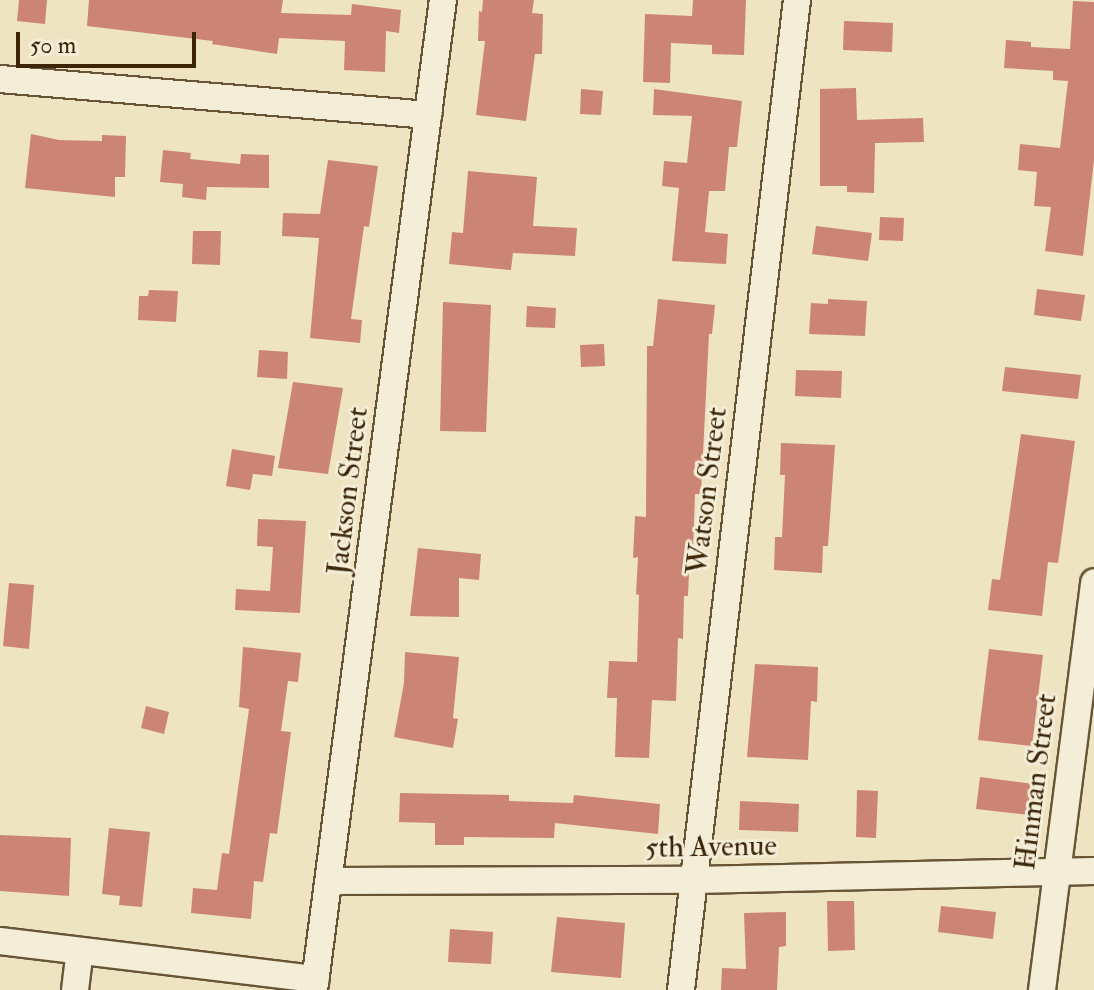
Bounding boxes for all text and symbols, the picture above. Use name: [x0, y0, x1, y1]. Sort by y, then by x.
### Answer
scale bar: [20, 16, 200, 66]
text: 50 m: [30, 30, 76, 61]
street label: Jackson Street: [320, 405, 376, 577]
street label: Watson Street: [679, 405, 735, 577]
street label: Hinman Street: [1007, 692, 1065, 872]
street label: 5th Avenue: [645, 828, 777, 866]

